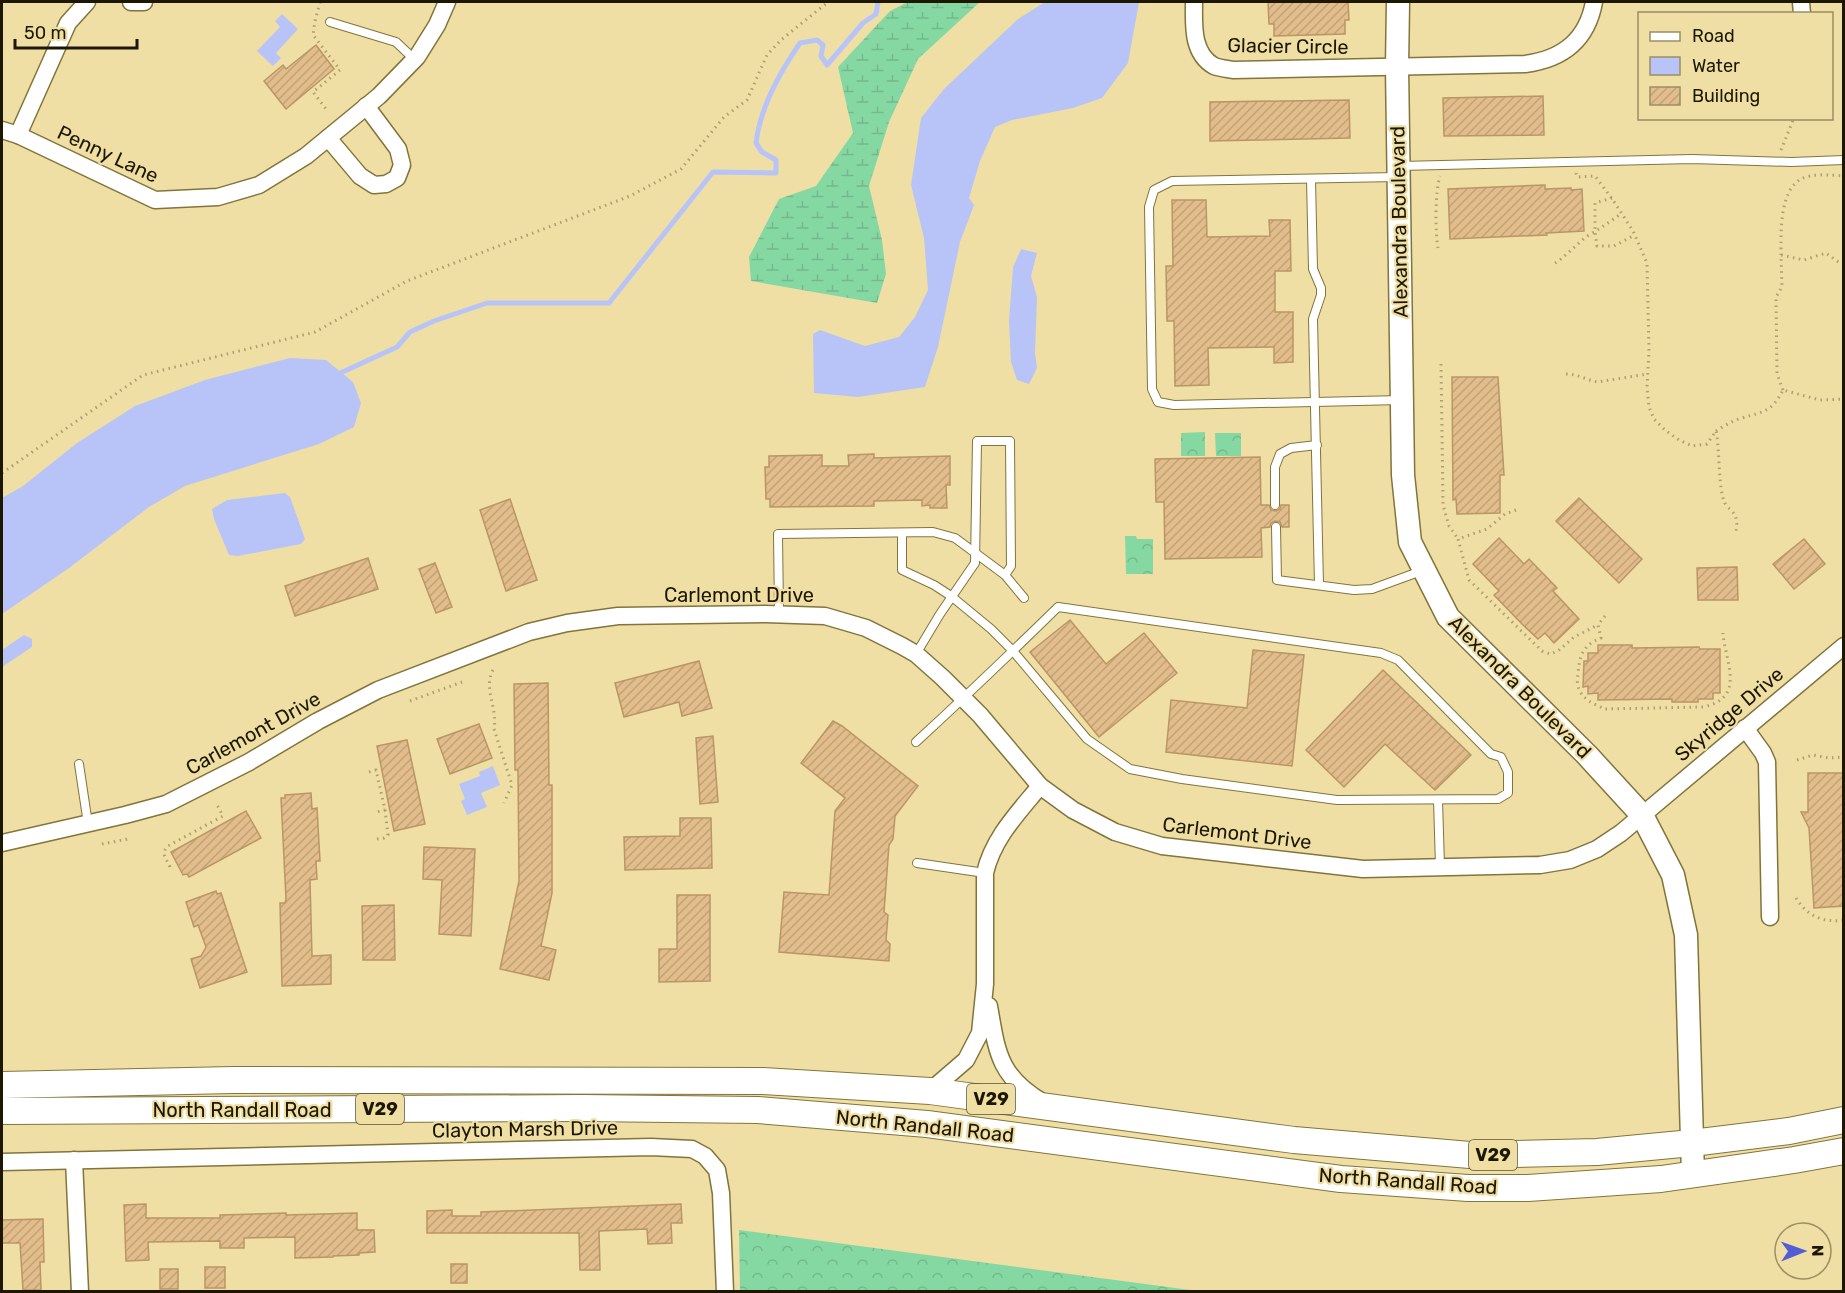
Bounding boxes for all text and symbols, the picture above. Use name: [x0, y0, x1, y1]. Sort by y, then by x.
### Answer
scale bar: [15, 12, 136, 50]
legend: [1638, 12, 1833, 120]
text: 50 m: [24, 22, 67, 44]
text: Road: [1692, 25, 1735, 47]
street label: Glacier Circle: [1227, 33, 1349, 59]
text: Water: [1692, 55, 1740, 77]
text: Building: [1692, 85, 1760, 107]
street label: Penny Lane: [54, 120, 162, 188]
street label: Alexandra Boulevard: [1385, 126, 1413, 318]
street label: Carlemont Drive: [664, 583, 814, 607]
street label: Alexandra Boulevard: [1444, 611, 1596, 763]
street label: Skyridge Drive: [1670, 662, 1788, 766]
street label: Carlemont Drive: [182, 686, 324, 780]
street label: Carlemont Drive: [1161, 812, 1313, 854]
road number: V29: [967, 1084, 1015, 1114]
road number: V29: [356, 1094, 404, 1124]
street label: North Randall Road: [152, 1098, 332, 1122]
street label: North Randall Road: [835, 1105, 1015, 1147]
street label: Clayton Marsh Drive: [432, 1115, 618, 1143]
road number: V29: [1469, 1140, 1517, 1170]
street label: North Randall Road: [1318, 1163, 1498, 1199]
north arrow: [1773, 1221, 1833, 1281]
text: N: [1808, 1245, 1827, 1257]

